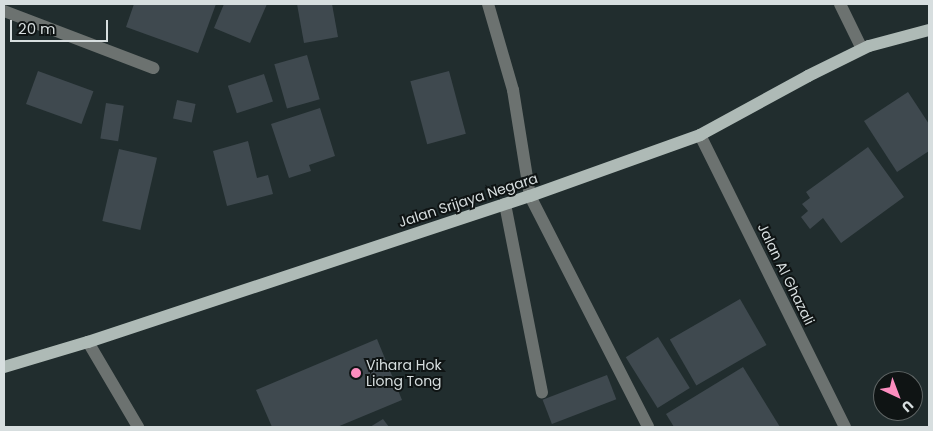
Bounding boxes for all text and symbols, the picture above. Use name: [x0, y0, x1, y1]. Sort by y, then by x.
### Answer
scale bar: [12, 10, 110, 42]
text: 20 m: [18, 18, 56, 39]
street label: Jalan Srijaya Negara: [396, 170, 540, 230]
street label: Jalan Al Ghazali: [754, 220, 818, 328]
place label: Vihara Hok Liong Tong: [366, 357, 442, 390]
marker: Vihara Hok Liong Tong: [350, 367, 362, 379]
north arrow: [873, 371, 923, 421]
text: U: [897, 396, 918, 417]

